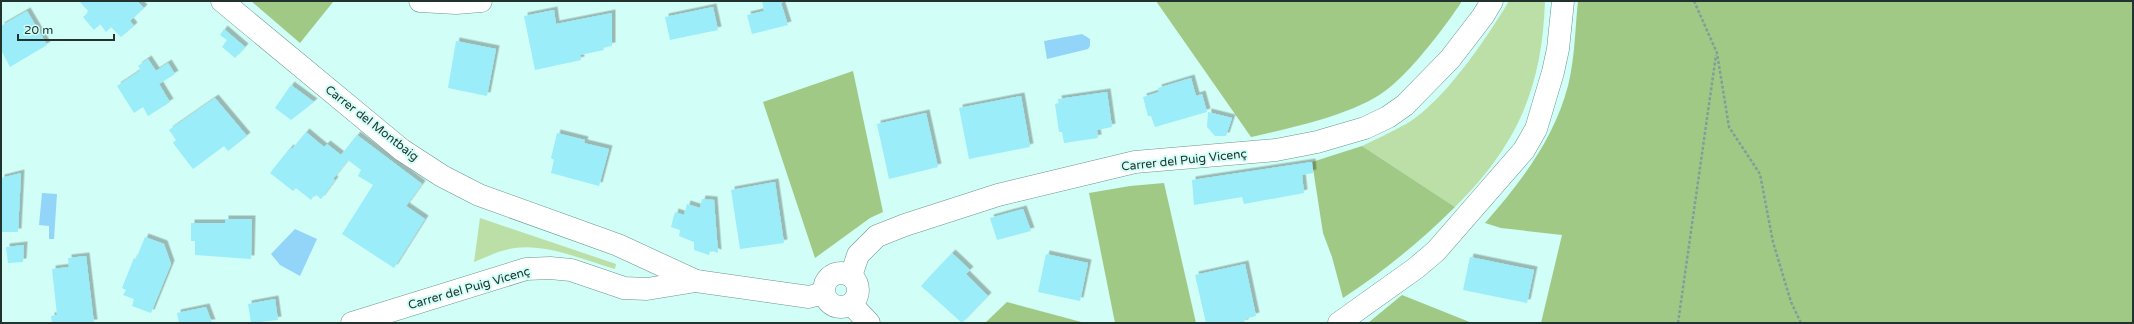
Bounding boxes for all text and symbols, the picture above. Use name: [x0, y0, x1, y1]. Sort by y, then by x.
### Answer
scale bar: [18, 16, 114, 42]
text: 20 m: [24, 23, 53, 37]
street label: Carrer del Montbaig: [323, 82, 421, 164]
street label: Carrer del Puig Vicenç: [1121, 146, 1247, 174]
street label: Carrer del Puig Vicenç: [406, 264, 532, 312]

